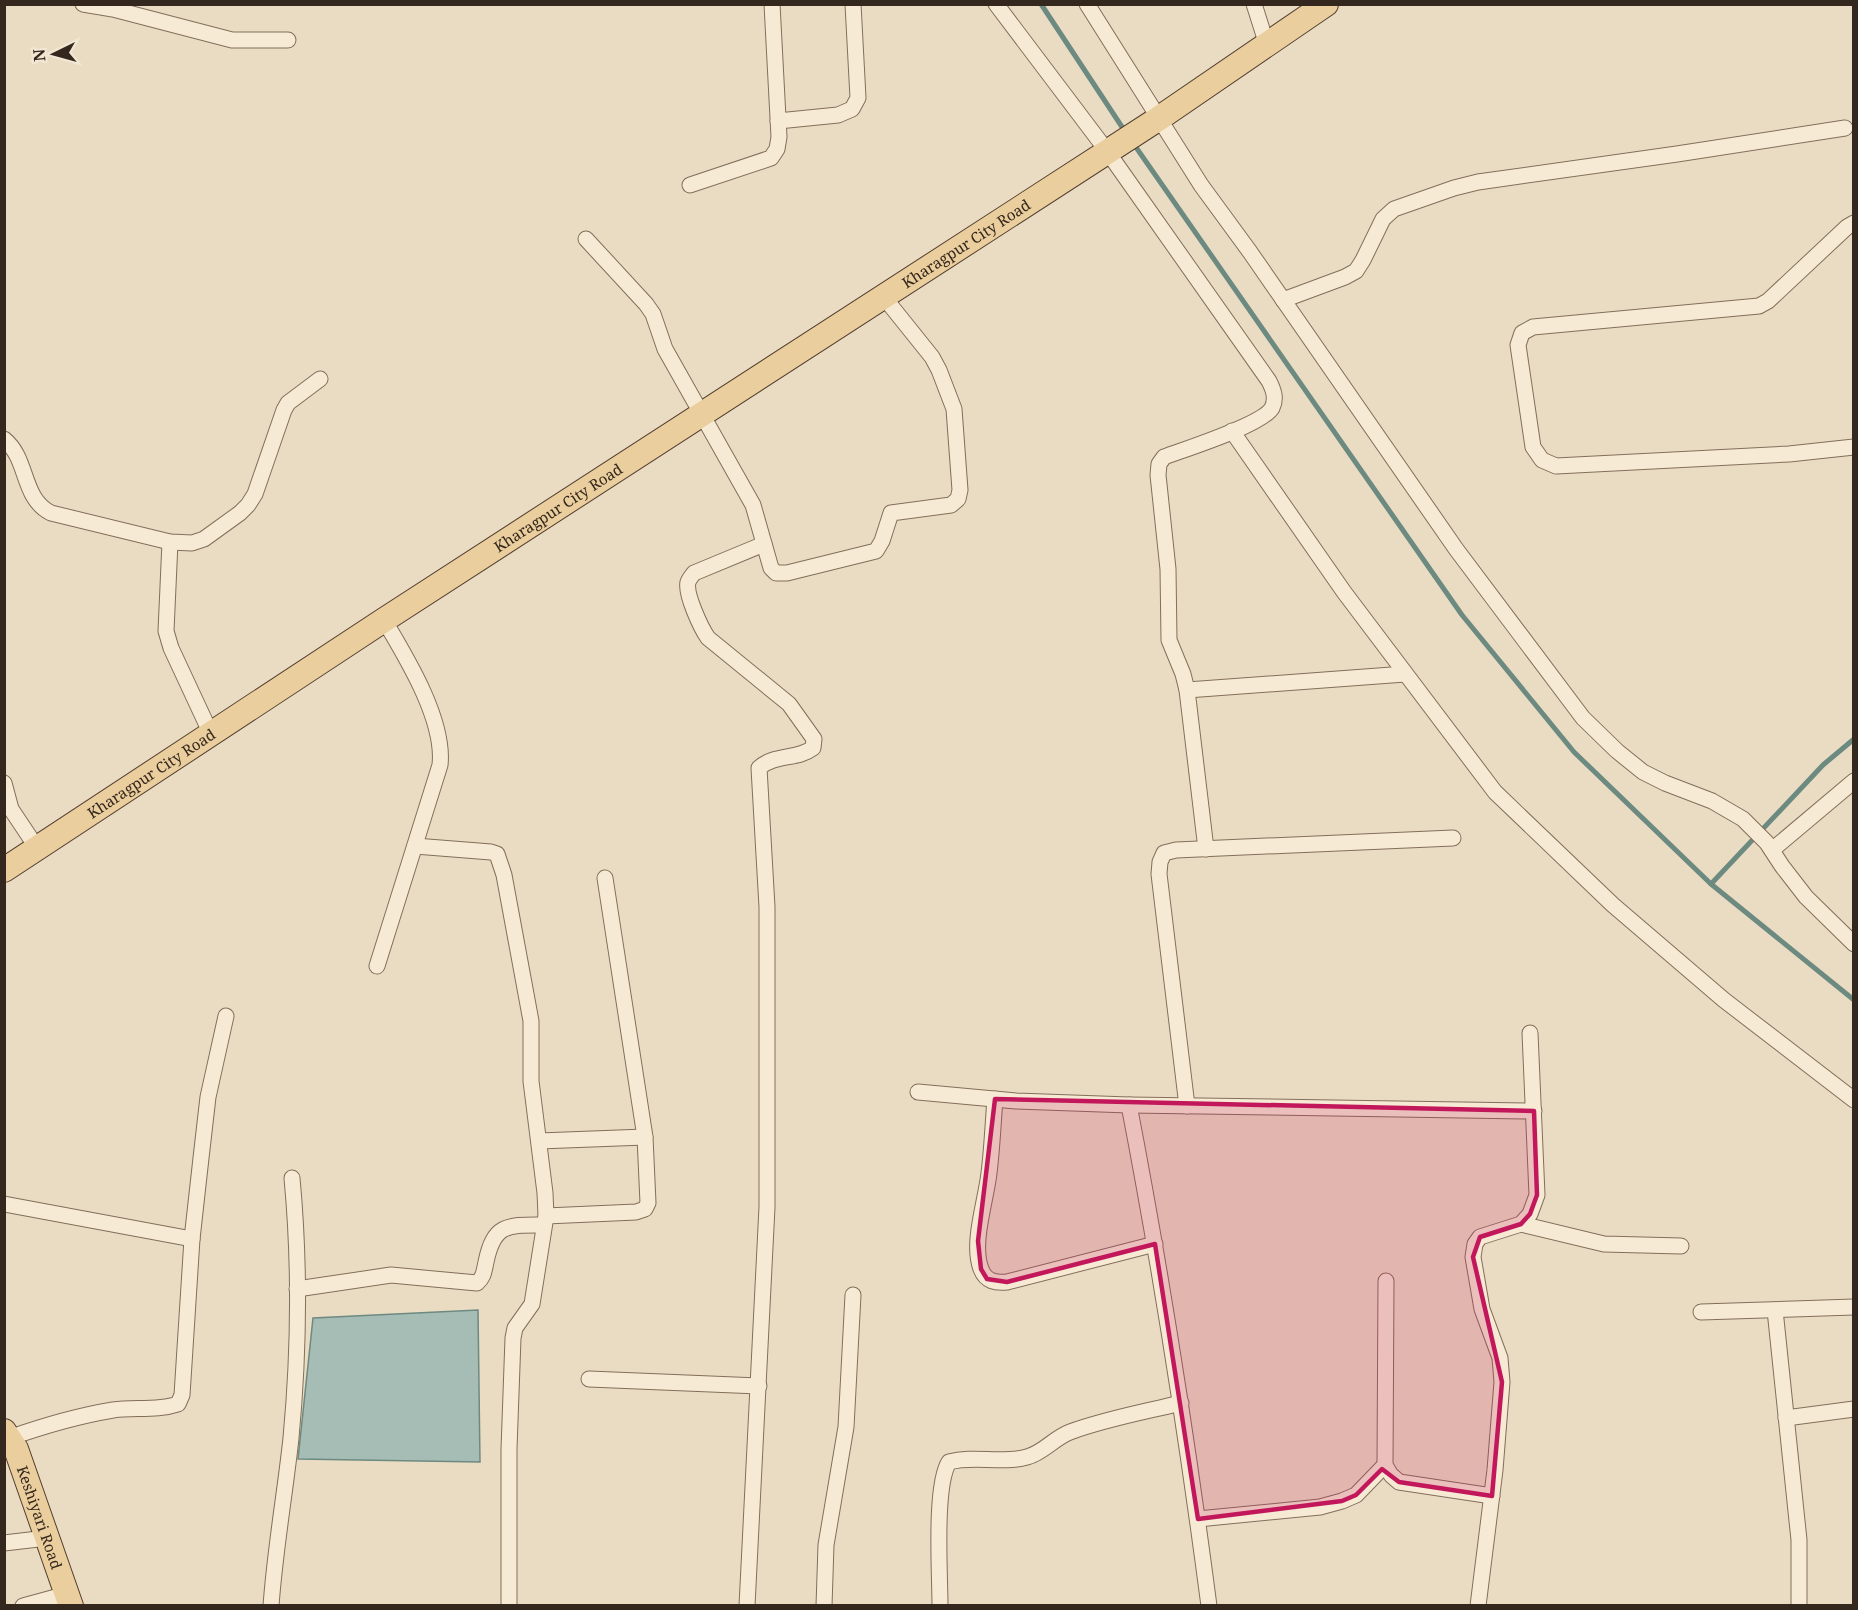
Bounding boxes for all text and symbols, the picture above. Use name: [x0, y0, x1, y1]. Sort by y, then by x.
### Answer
north arrow: [24, 24, 84, 84]
text: N: [28, 48, 51, 63]
street label: Kharagpur City Road: [898, 194, 1034, 292]
street label: Kharagpur City Road: [490, 458, 626, 556]
street label: Kharagpur City Road: [83, 724, 219, 823]
street label: Keshiyari Road: [13, 1463, 67, 1572]

